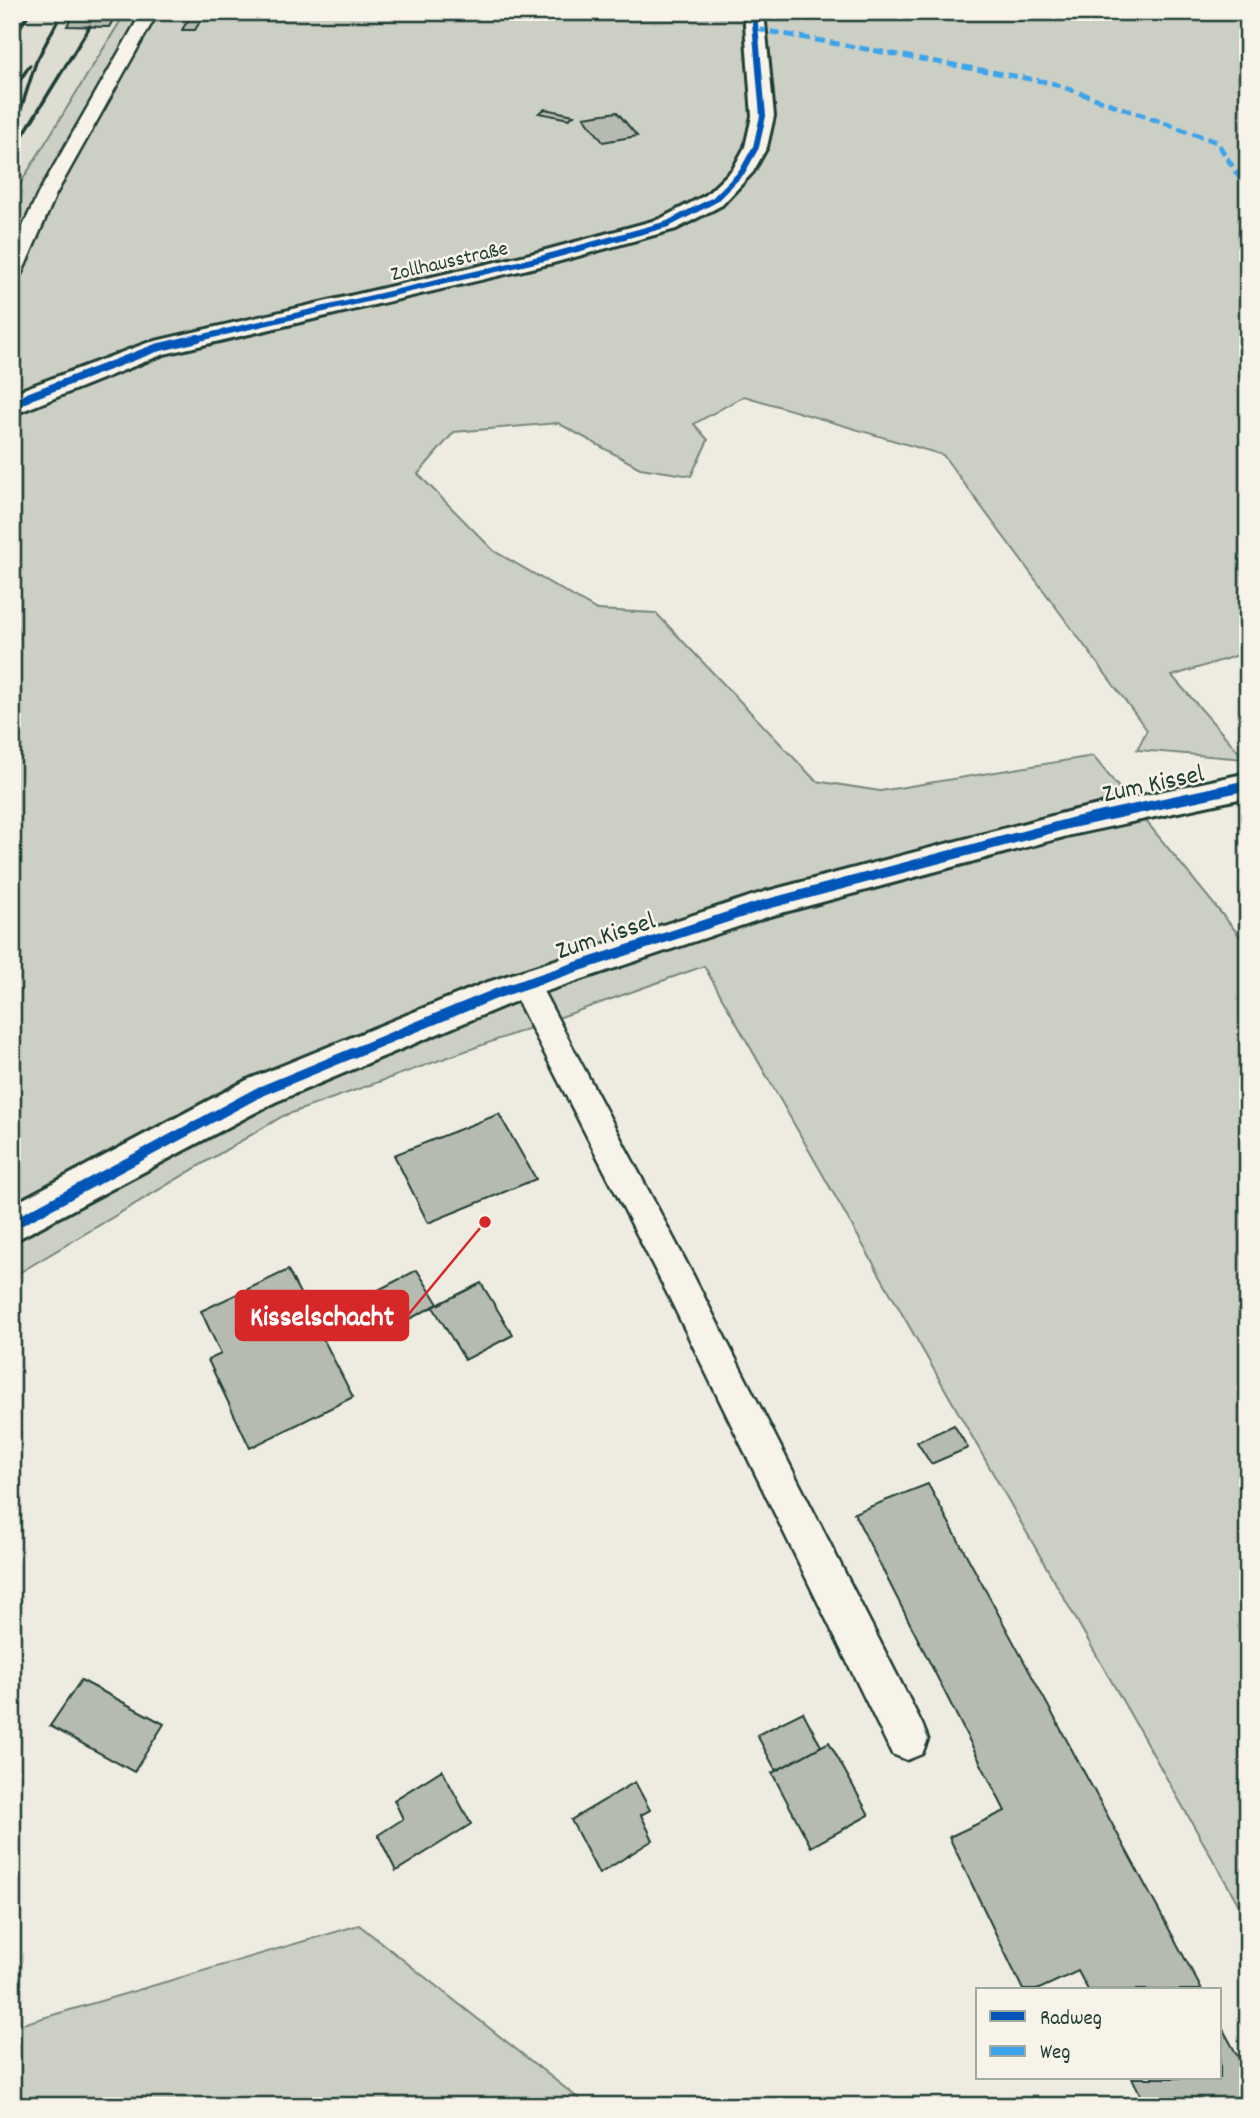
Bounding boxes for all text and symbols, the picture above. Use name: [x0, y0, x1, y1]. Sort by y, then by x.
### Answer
street label: Zollhausstraße: [388, 235, 511, 291]
street label: Zum Kissel: [1100, 757, 1208, 814]
street label: Zum Kissel: [551, 904, 661, 971]
callout: Kisselschacht: [236, 1291, 408, 1340]
text: Kisselschacht: [250, 1300, 395, 1340]
legend: [976, 1988, 1222, 2080]
text: Radweg: [1040, 2005, 1102, 2035]
text: Weg: [1040, 2039, 1071, 2069]

